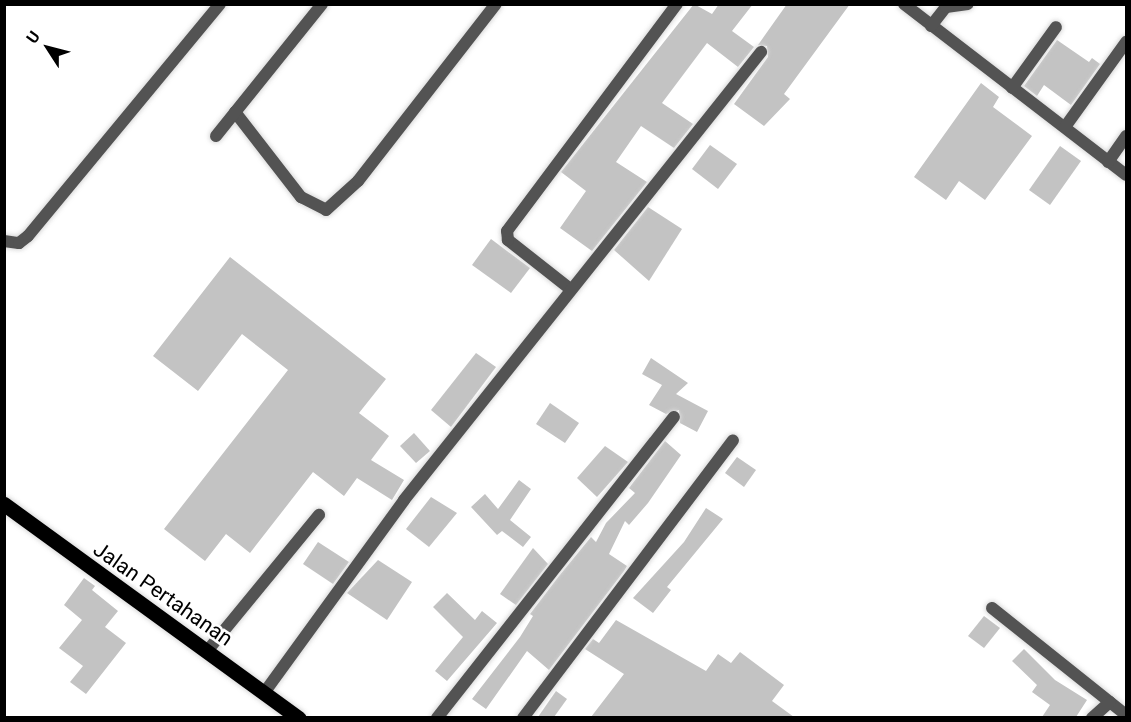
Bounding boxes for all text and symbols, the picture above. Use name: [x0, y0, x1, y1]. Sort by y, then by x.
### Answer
north arrow: [18, 18, 78, 78]
text: U: [22, 27, 44, 47]
street label: Jalan Pertahanan: [89, 537, 237, 651]

